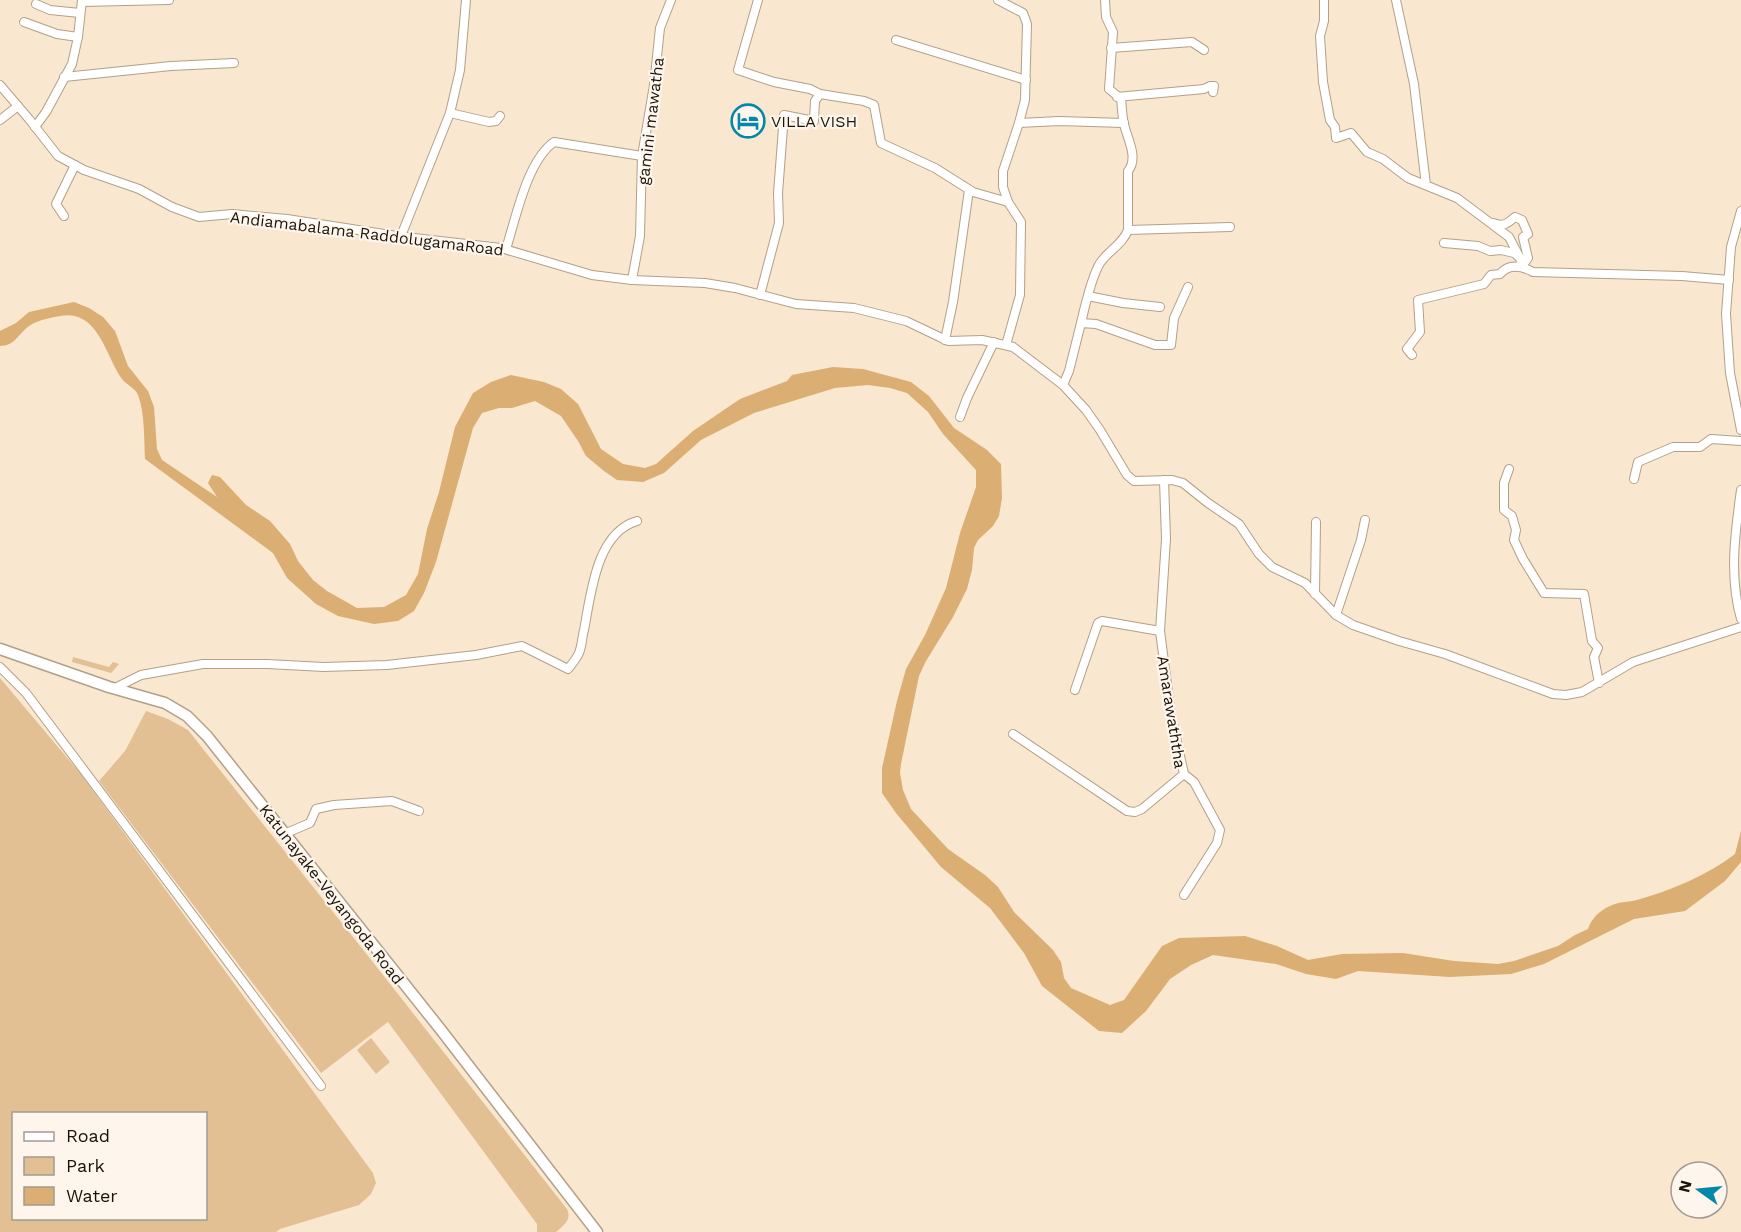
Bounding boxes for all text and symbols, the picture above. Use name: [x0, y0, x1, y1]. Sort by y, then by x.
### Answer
street label: gamini mawatha: [633, 56, 668, 186]
hotel icon: VILLA VISH: [730, 103, 766, 139]
place label: VILLA VISH: [771, 112, 857, 131]
street label: Andiamabalama RaddolugamaRoad: [229, 207, 505, 260]
street label: Amarawaththa: [1153, 654, 1190, 770]
street label: Katunayake-Veyangoda Road: [255, 800, 408, 988]
legend: [12, 1112, 207, 1220]
text: Road: [66, 1125, 110, 1146]
text: Park: [66, 1155, 105, 1176]
north arrow: [1669, 1160, 1729, 1220]
text: N: [1674, 1178, 1696, 1194]
text: Water: [66, 1185, 118, 1206]

